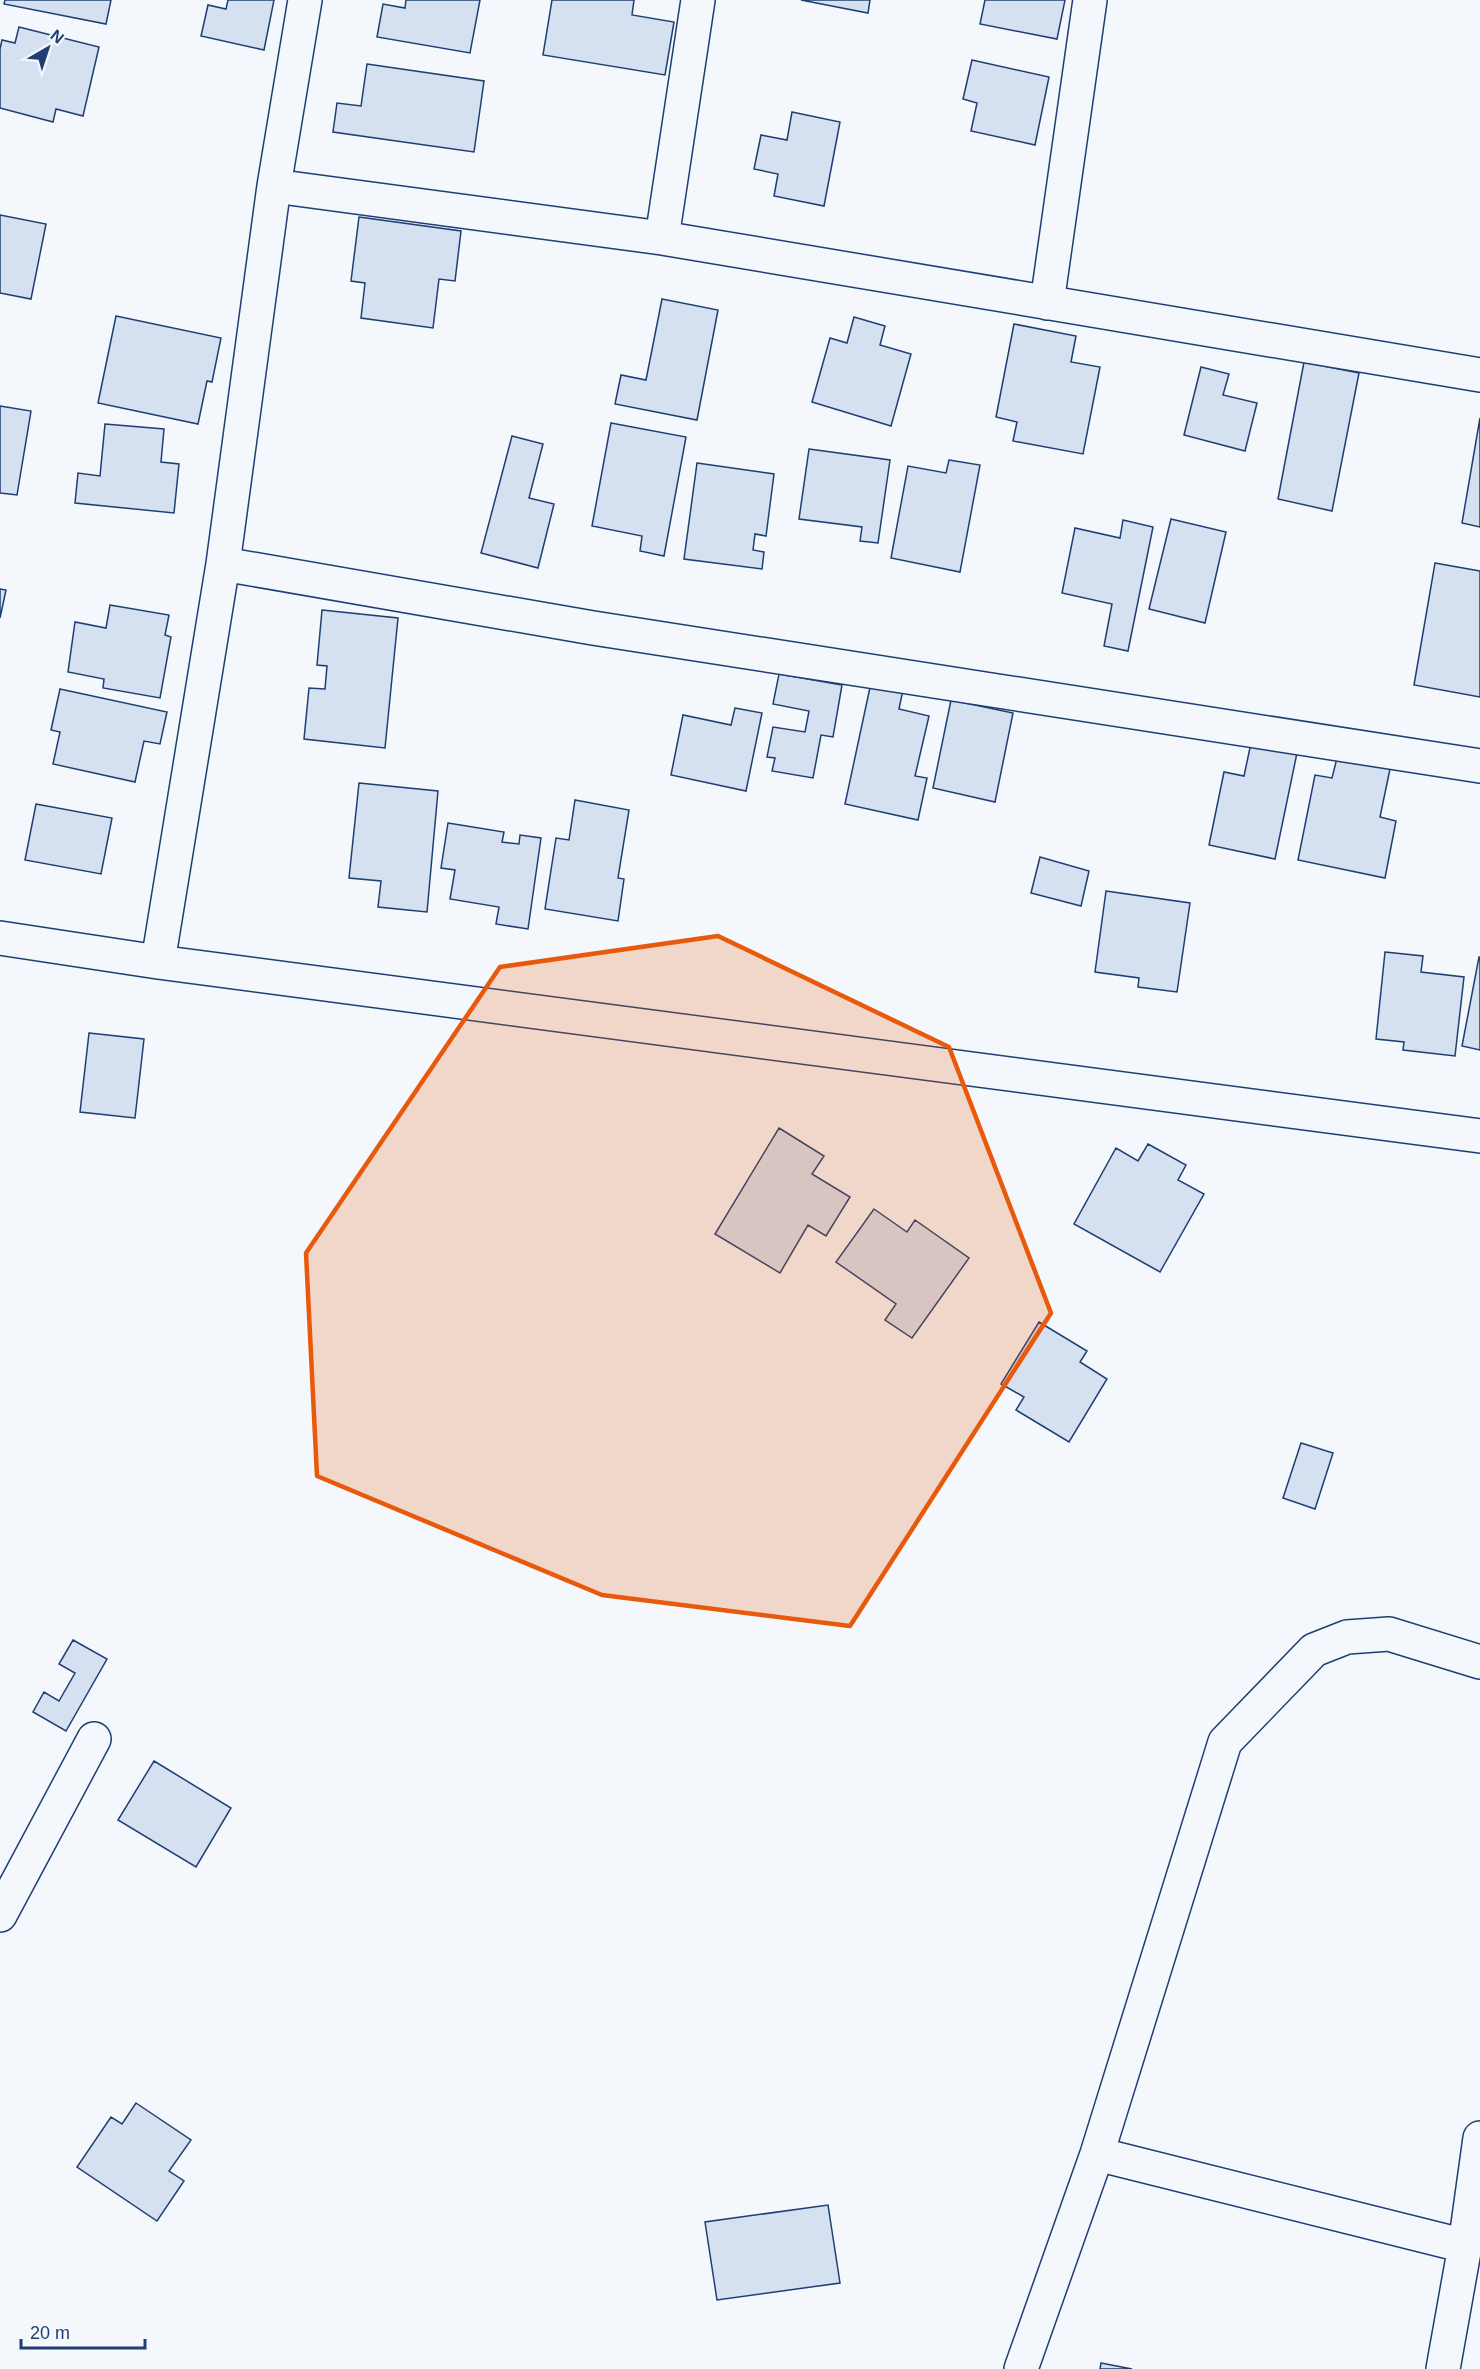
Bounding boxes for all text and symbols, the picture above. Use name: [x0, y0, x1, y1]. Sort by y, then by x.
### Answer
north arrow: [18, 18, 78, 78]
text: N: [47, 26, 67, 47]
scale bar: [21, 2312, 146, 2350]
text: 20 m: [30, 2323, 70, 2343]

